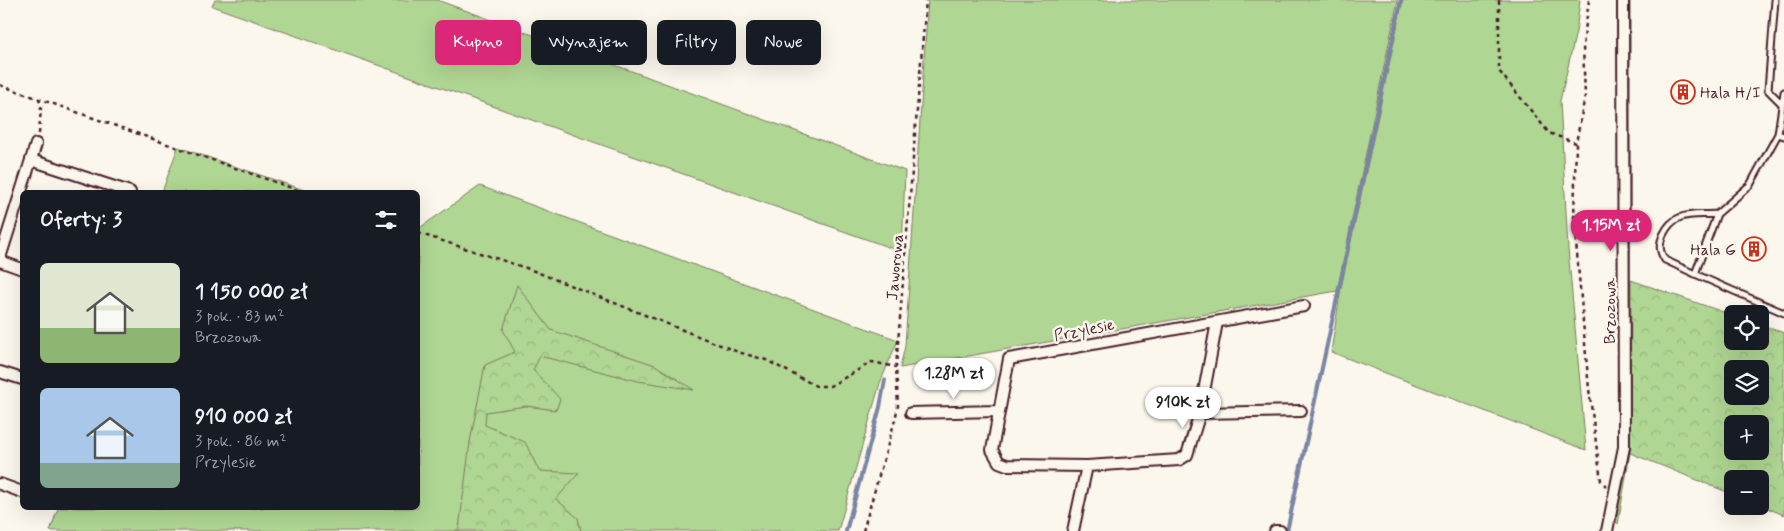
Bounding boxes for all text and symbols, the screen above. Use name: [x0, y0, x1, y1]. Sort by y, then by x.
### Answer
chip: Kupno: [435, 20, 521, 65]
chip: Wynajem: [531, 20, 647, 65]
chip: Filtry: [657, 20, 736, 65]
chip: Nowe: [746, 20, 821, 65]
building icon: Hala H/I: [1670, 79, 1696, 105]
place label: Hala H/I: [1700, 83, 1761, 104]
text: Oferty: 3: [40, 206, 122, 234]
icon: filters: [372, 206, 400, 234]
pin: 1.15M zł: [1559, 210, 1663, 252]
text: 1.15M zł: [1582, 215, 1640, 236]
street label: Jaworowa: [882, 233, 909, 301]
building icon: Hala G: [1741, 236, 1767, 262]
place label: Hala G: [1690, 240, 1736, 261]
text: 1 150 000 zł: [195, 278, 308, 306]
street label: Brzozowa: [1600, 278, 1621, 344]
icon: home: [80, 283, 140, 343]
map controls: [1724, 305, 1769, 515]
button: locate: [1724, 305, 1769, 350]
text: 3 pok. · 83 m²: [195, 306, 284, 327]
street label: Przylesie: [1052, 314, 1117, 347]
text: Brzozowa: [195, 327, 261, 348]
pin: 1.28M zł: [902, 358, 1006, 400]
button: layers: [1724, 360, 1769, 405]
text: 1.28M zł: [924, 363, 984, 384]
pin: 910K zł: [1137, 386, 1229, 429]
text: 910K zł: [1156, 392, 1210, 413]
text: 910 000 zł: [195, 403, 292, 431]
icon: home: [80, 408, 140, 468]
button: +: [1724, 415, 1769, 460]
text: 3 pok. · 86 m²: [195, 431, 287, 452]
text: Przylesie: [195, 452, 256, 473]
button: −: [1724, 470, 1769, 515]

